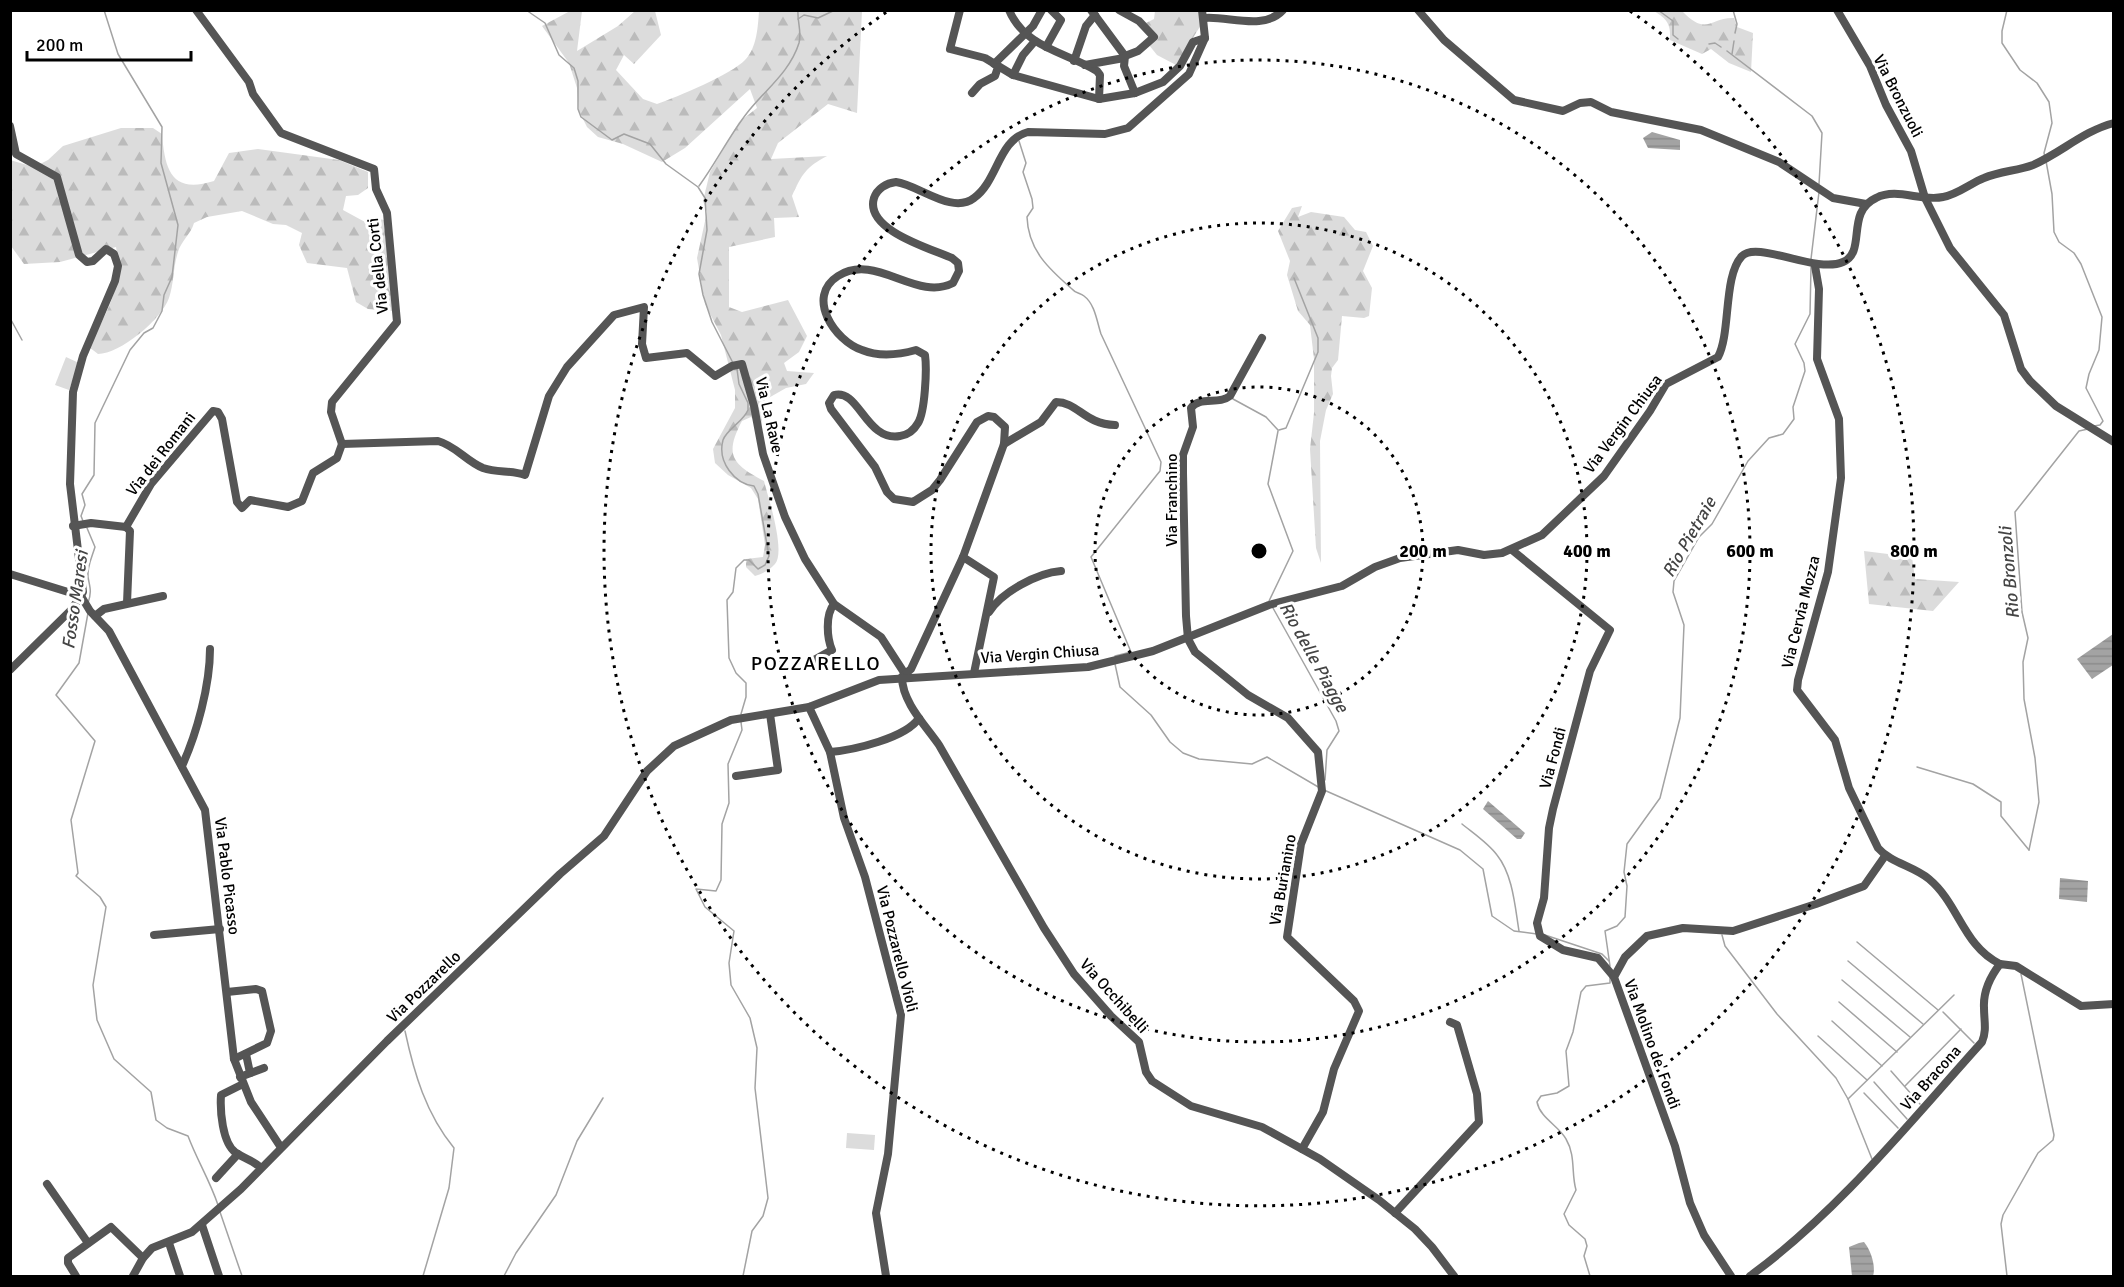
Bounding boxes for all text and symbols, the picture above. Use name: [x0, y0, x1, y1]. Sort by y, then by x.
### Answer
scale bar: [27, 24, 190, 62]
text: 200 m: [36, 34, 83, 56]
street label: Via Bronzuoli: [1869, 51, 1927, 141]
street label: Via della Corti: [363, 217, 393, 315]
street label: Via Vergin Chiusa: [1579, 371, 1667, 477]
street label: Via La Rave: [751, 375, 787, 455]
street label: Via dei Romani: [122, 408, 200, 500]
street label: Via Franchino: [1162, 453, 1182, 547]
water label: Rio Pietraie: [1657, 492, 1721, 581]
water label: Rio Bronzoli: [1994, 524, 2024, 620]
text: 200 m: [1399, 540, 1447, 562]
text: 400 m: [1563, 540, 1611, 562]
text: 600 m: [1726, 540, 1774, 562]
text: 800 m: [1890, 540, 1938, 562]
centre of rings: [1249, 541, 1269, 561]
water label: Fosso Maresi: [57, 547, 93, 651]
street label: Via Cervia Mozza: [1777, 554, 1825, 670]
water label: Rio delle Piagge: [1275, 598, 1354, 717]
street label: Via Vergin Chiusa: [980, 640, 1100, 668]
district label: POZZARELLO: [751, 651, 881, 676]
street label: Via Fondi: [1535, 725, 1571, 791]
street label: Via Pablo Picasso: [210, 816, 244, 936]
street label: Via Burianino: [1265, 833, 1301, 927]
street label: Via Pozzarello Violi: [872, 884, 922, 1014]
street label: Via Pozzarello: [383, 947, 465, 1027]
street label: Via Occhibelli: [1075, 955, 1153, 1037]
street label: Via Molino de' Fondi: [1619, 976, 1685, 1112]
street label: Via Bracona: [1896, 1041, 1966, 1115]

